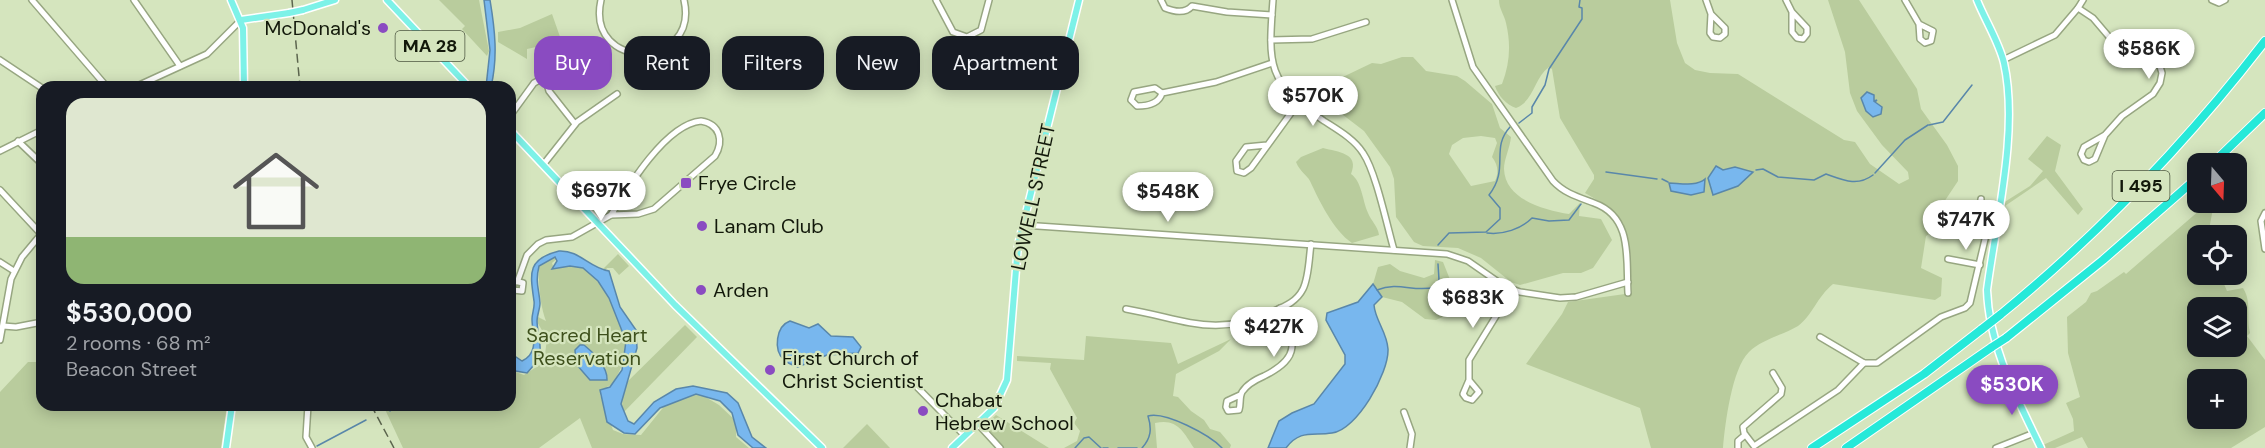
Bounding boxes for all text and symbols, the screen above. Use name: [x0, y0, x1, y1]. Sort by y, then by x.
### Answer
place label: McDonald's: [265, 15, 371, 41]
marker: McDonald's: [376, 21, 390, 35]
pin: $586K: [2107, 29, 2191, 80]
road number: MA 28: [396, 31, 464, 61]
text: $586K: [2118, 35, 2180, 61]
chip: Buy: [534, 36, 612, 90]
chip: Rent: [624, 36, 710, 90]
chip: Filters: [722, 36, 824, 90]
chip: New: [836, 36, 920, 90]
chip: Apartment: [932, 36, 1079, 90]
pin: $570K: [1271, 76, 1355, 127]
text: $570K: [1282, 82, 1344, 108]
street label: LOWELL STREET: [1005, 121, 1061, 273]
icon: home: [222, 137, 330, 245]
north arrow: [2187, 153, 2247, 213]
map controls: [2187, 153, 2247, 429]
place label: Frye Circle: [698, 170, 796, 196]
pin: $697K: [559, 171, 643, 222]
road number: I 495: [2112, 171, 2170, 201]
pin: $548K: [1126, 172, 1210, 223]
marker: Frye Circle: [679, 176, 693, 190]
text: $697K: [571, 177, 631, 203]
text: $548K: [1136, 178, 1200, 204]
pin: $747K: [1924, 200, 2008, 251]
text: $747K: [1937, 206, 1995, 232]
place label: Lanam Club: [714, 213, 824, 239]
marker: Lanam Club: [695, 219, 709, 233]
button: locate: [2187, 225, 2247, 285]
place label: Arden: [713, 277, 769, 303]
pin: $683K: [1431, 278, 1515, 329]
marker: Arden: [694, 283, 708, 297]
text: $683K: [1442, 284, 1504, 310]
text: $530,000: [66, 296, 192, 330]
button: layers: [2187, 297, 2247, 357]
pin: $427K: [1232, 307, 1316, 358]
text: $427K: [1244, 313, 1304, 339]
park label: Sacred Heart Reservation: [526, 322, 648, 371]
text: 2 rooms · 68 m²: [66, 330, 211, 356]
place label: First Church of Christ Scientist: [782, 345, 924, 394]
text: Beacon Street: [66, 356, 197, 382]
marker: First Church of Christ Scientist: [763, 363, 777, 377]
pin: $530K: [1970, 365, 2054, 416]
button: +: [2187, 369, 2247, 429]
text: $530K: [1980, 371, 2044, 397]
place label: Chabat Hebrew School: [935, 387, 1074, 436]
marker: Chabat Hebrew School: [916, 404, 930, 418]

